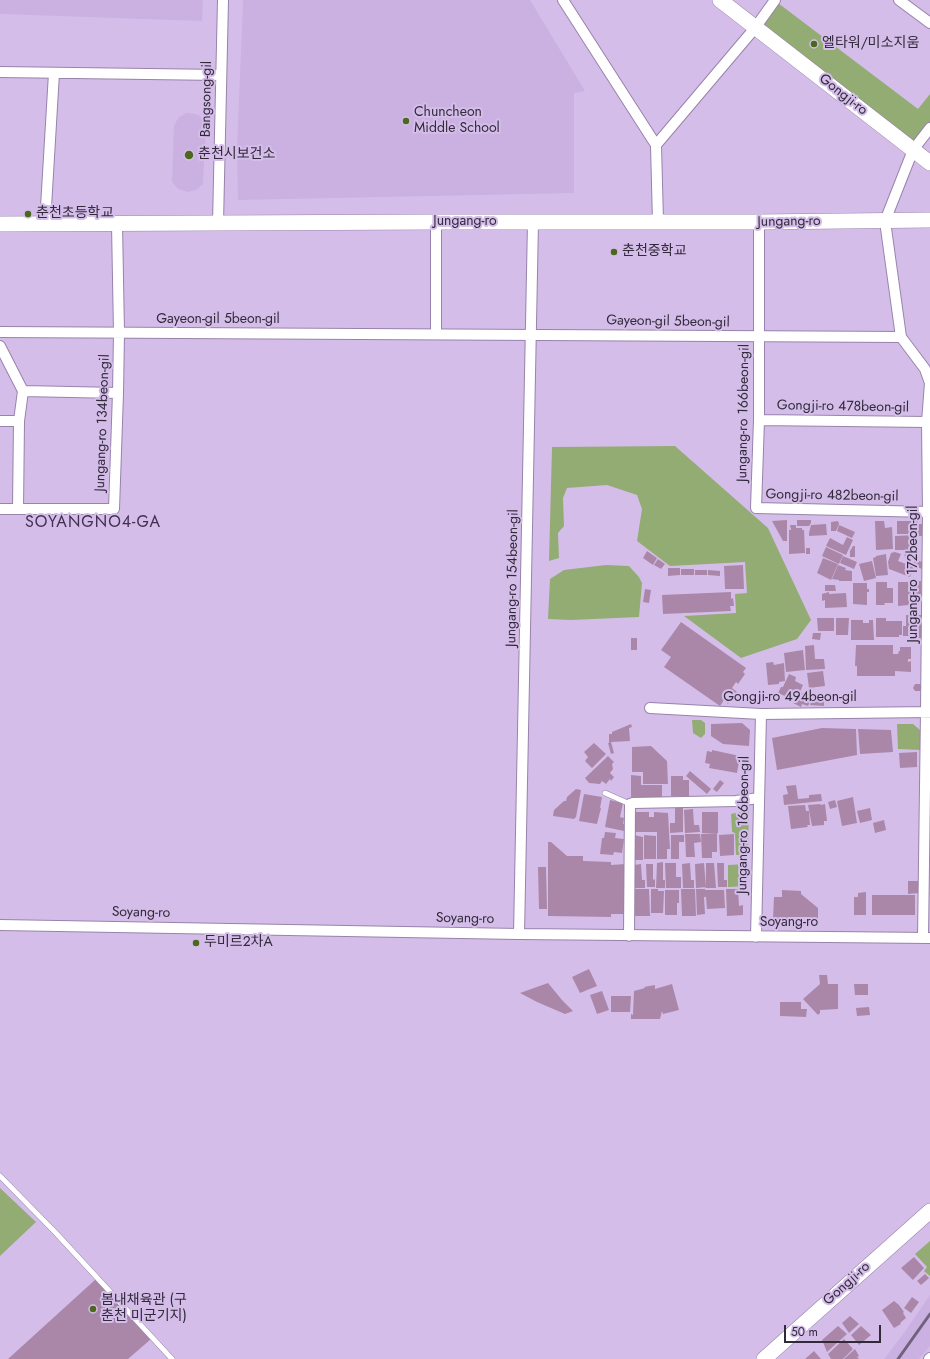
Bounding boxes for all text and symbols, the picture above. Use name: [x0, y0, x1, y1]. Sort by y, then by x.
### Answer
place label: 엘타워/미소지움: [822, 36, 919, 52]
marker: 엘타워/미소지움: [809, 39, 819, 49]
street label: Bangsong-gil: [198, 61, 216, 137]
street label: Gongji-ro: [815, 71, 871, 119]
place label: Chuncheon Middle School: [414, 105, 500, 138]
marker: Chuncheon Middle School: [401, 116, 411, 126]
place label: 춘천시보건소: [198, 147, 275, 163]
marker: 춘천시보건소: [183, 149, 195, 161]
place label: 춘천초등학교: [36, 206, 113, 222]
marker: 춘천초등학교: [23, 209, 33, 219]
street label: Jungang-ro: [757, 213, 821, 231]
street label: Jungang-ro: [433, 214, 497, 230]
place label: 춘천중학교: [622, 244, 686, 260]
marker: 춘천중학교: [609, 247, 619, 257]
street label: Gayeon-gil 5beon-gil: [156, 312, 280, 328]
street label: Gayeon-gil 5beon-gil: [606, 313, 730, 331]
street label: Jungang-ro 166beon-gil: [734, 344, 754, 482]
street label: Jungang-ro 134beon-gil: [92, 354, 114, 492]
street label: Gongji-ro 478beon-gil: [777, 397, 909, 417]
street label: Gongji-ro 482beon-gil: [765, 486, 899, 506]
street label: Jungang-ro 172beon-gil: [906, 505, 922, 643]
street label: Jungang-ro 154beon-gil: [503, 509, 523, 647]
district label: SOYANGNO4-GA: [25, 513, 161, 533]
street label: Gongji-ro 494beon-gil: [723, 690, 857, 706]
street label: Jungang-ro 166beon-gil: [734, 756, 754, 894]
street label: Soyang-ro: [112, 904, 170, 922]
street label: Soyang-ro: [436, 910, 494, 928]
street label: Soyang-ro: [760, 915, 818, 931]
place label: 두미르2차A: [204, 935, 273, 951]
marker: 두미르2차A: [191, 938, 201, 948]
street label: Gongji-ro: [820, 1259, 874, 1309]
place label: 봄내채육관 (구 춘천 미군기지): [101, 1293, 187, 1326]
marker: 봄내채육관 (구 춘천 미군기지): [88, 1304, 98, 1314]
scale bar: [786, 1317, 883, 1343]
text: 50 m: [791, 1323, 818, 1341]

